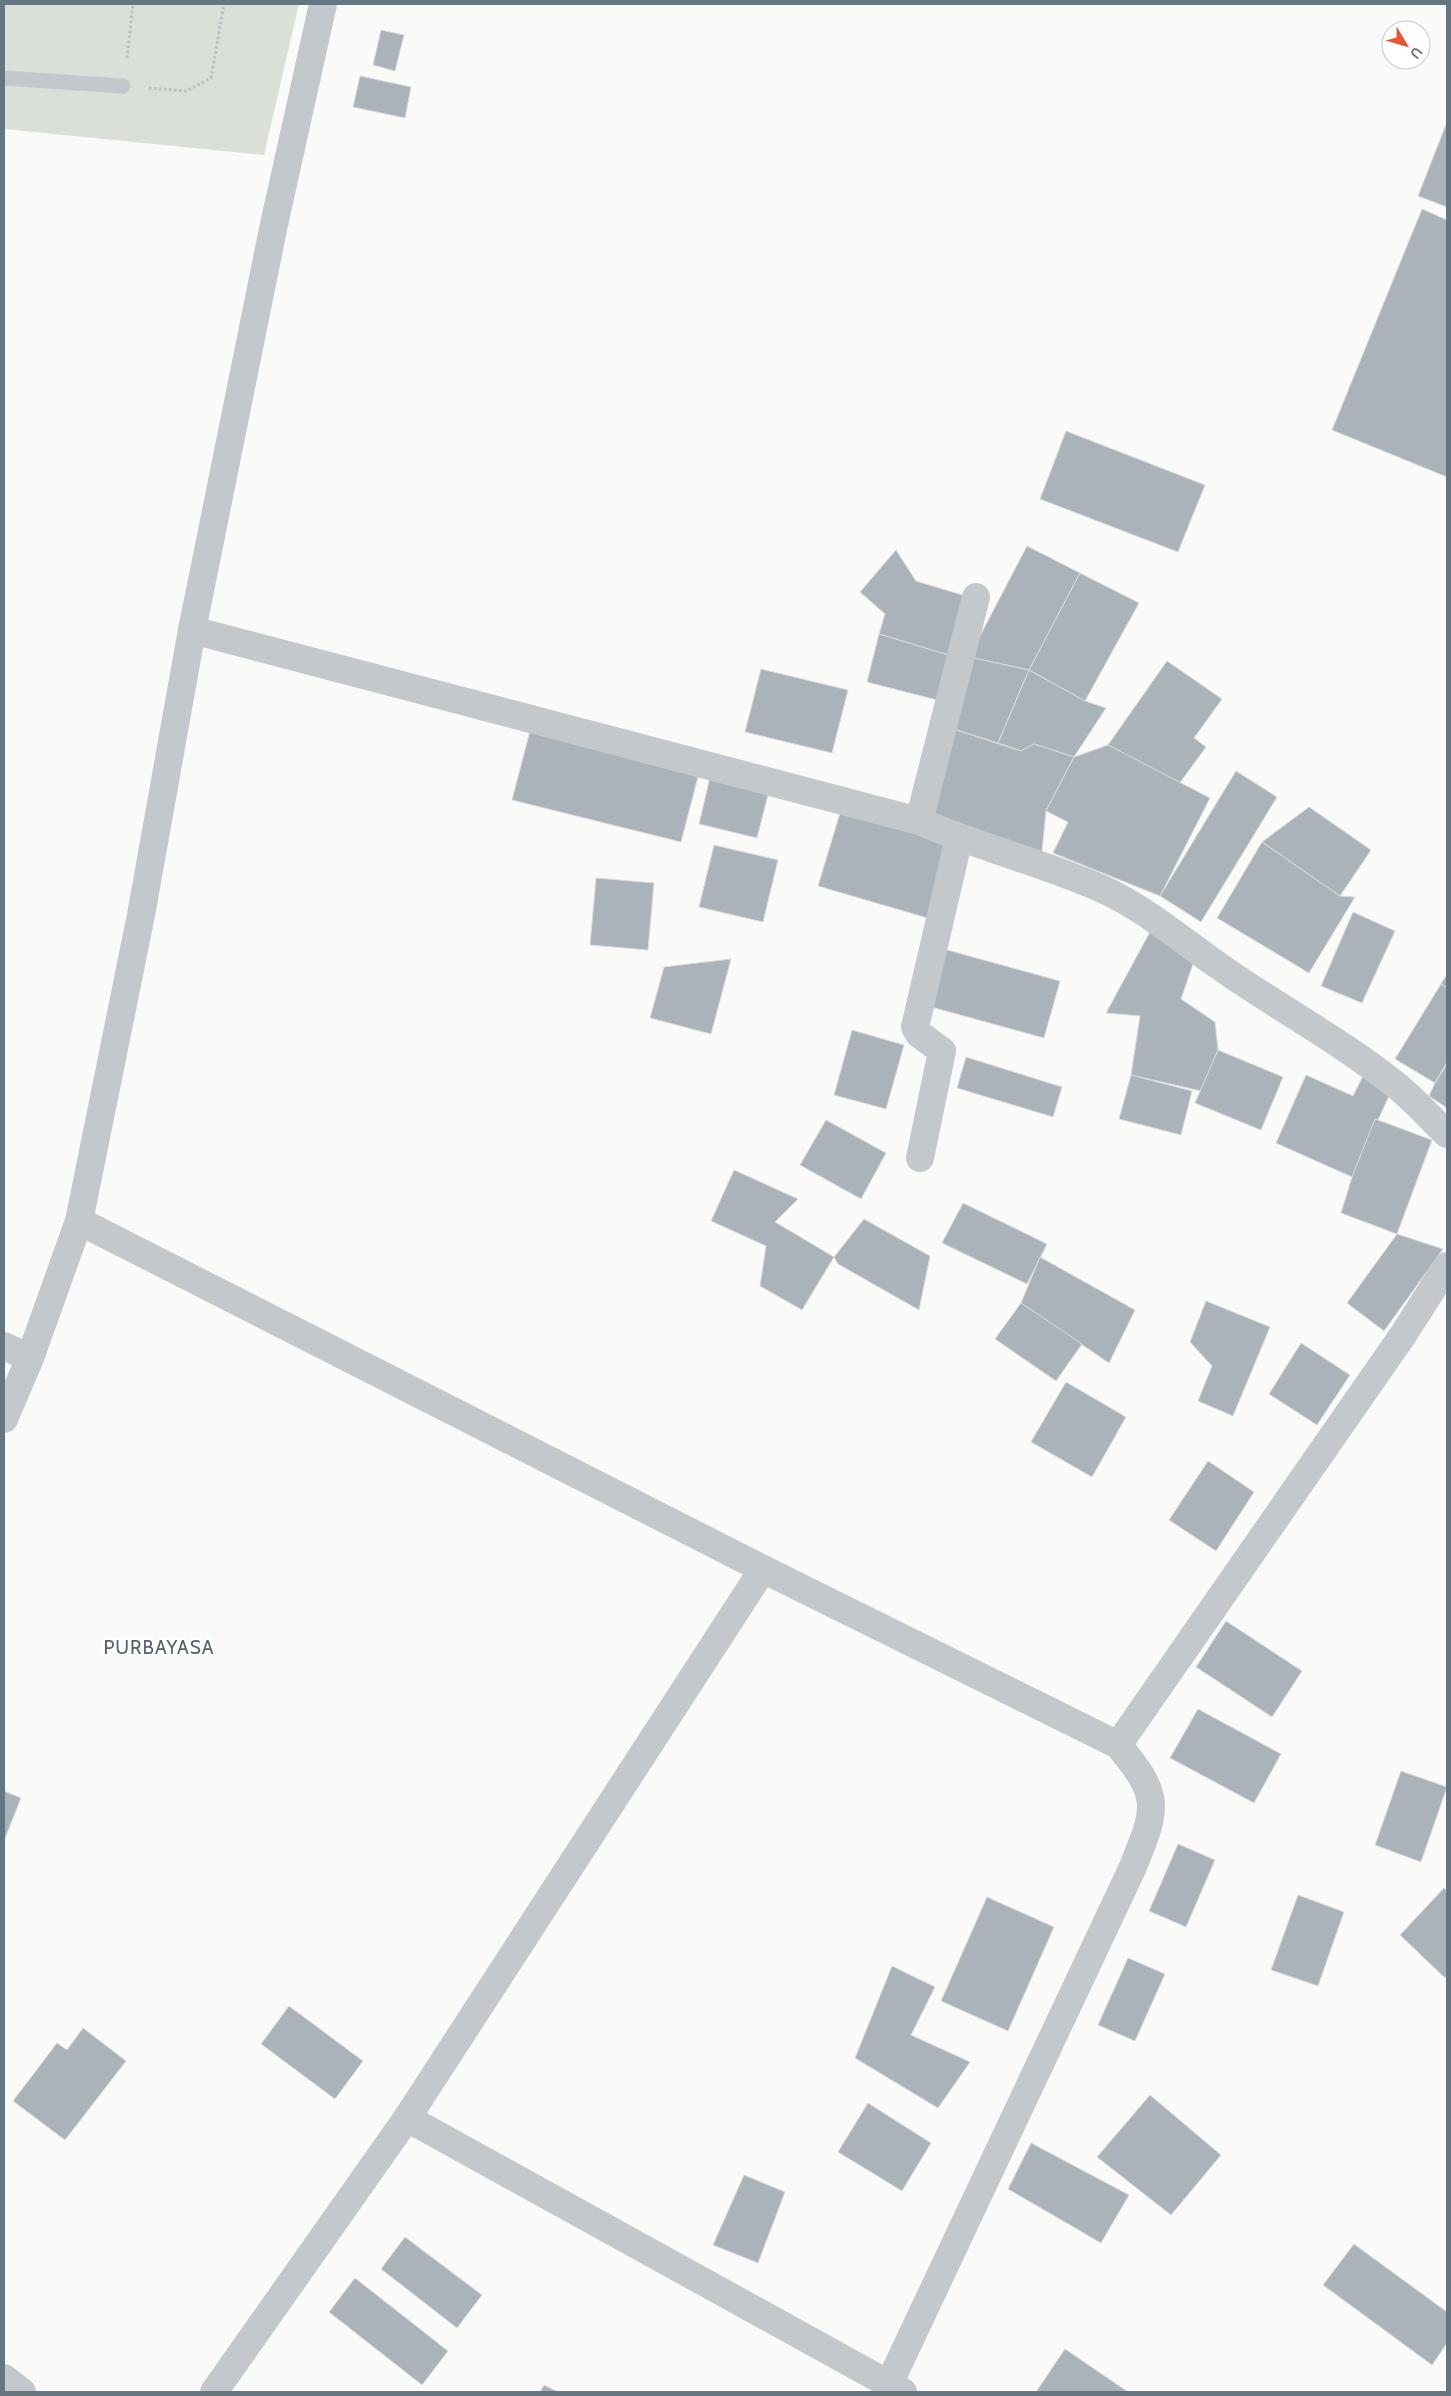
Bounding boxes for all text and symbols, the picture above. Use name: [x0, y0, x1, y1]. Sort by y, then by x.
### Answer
north arrow: [1381, 20, 1431, 70]
text: U: [1406, 43, 1426, 63]
district label: PURBAYASA: [104, 1636, 214, 1659]

